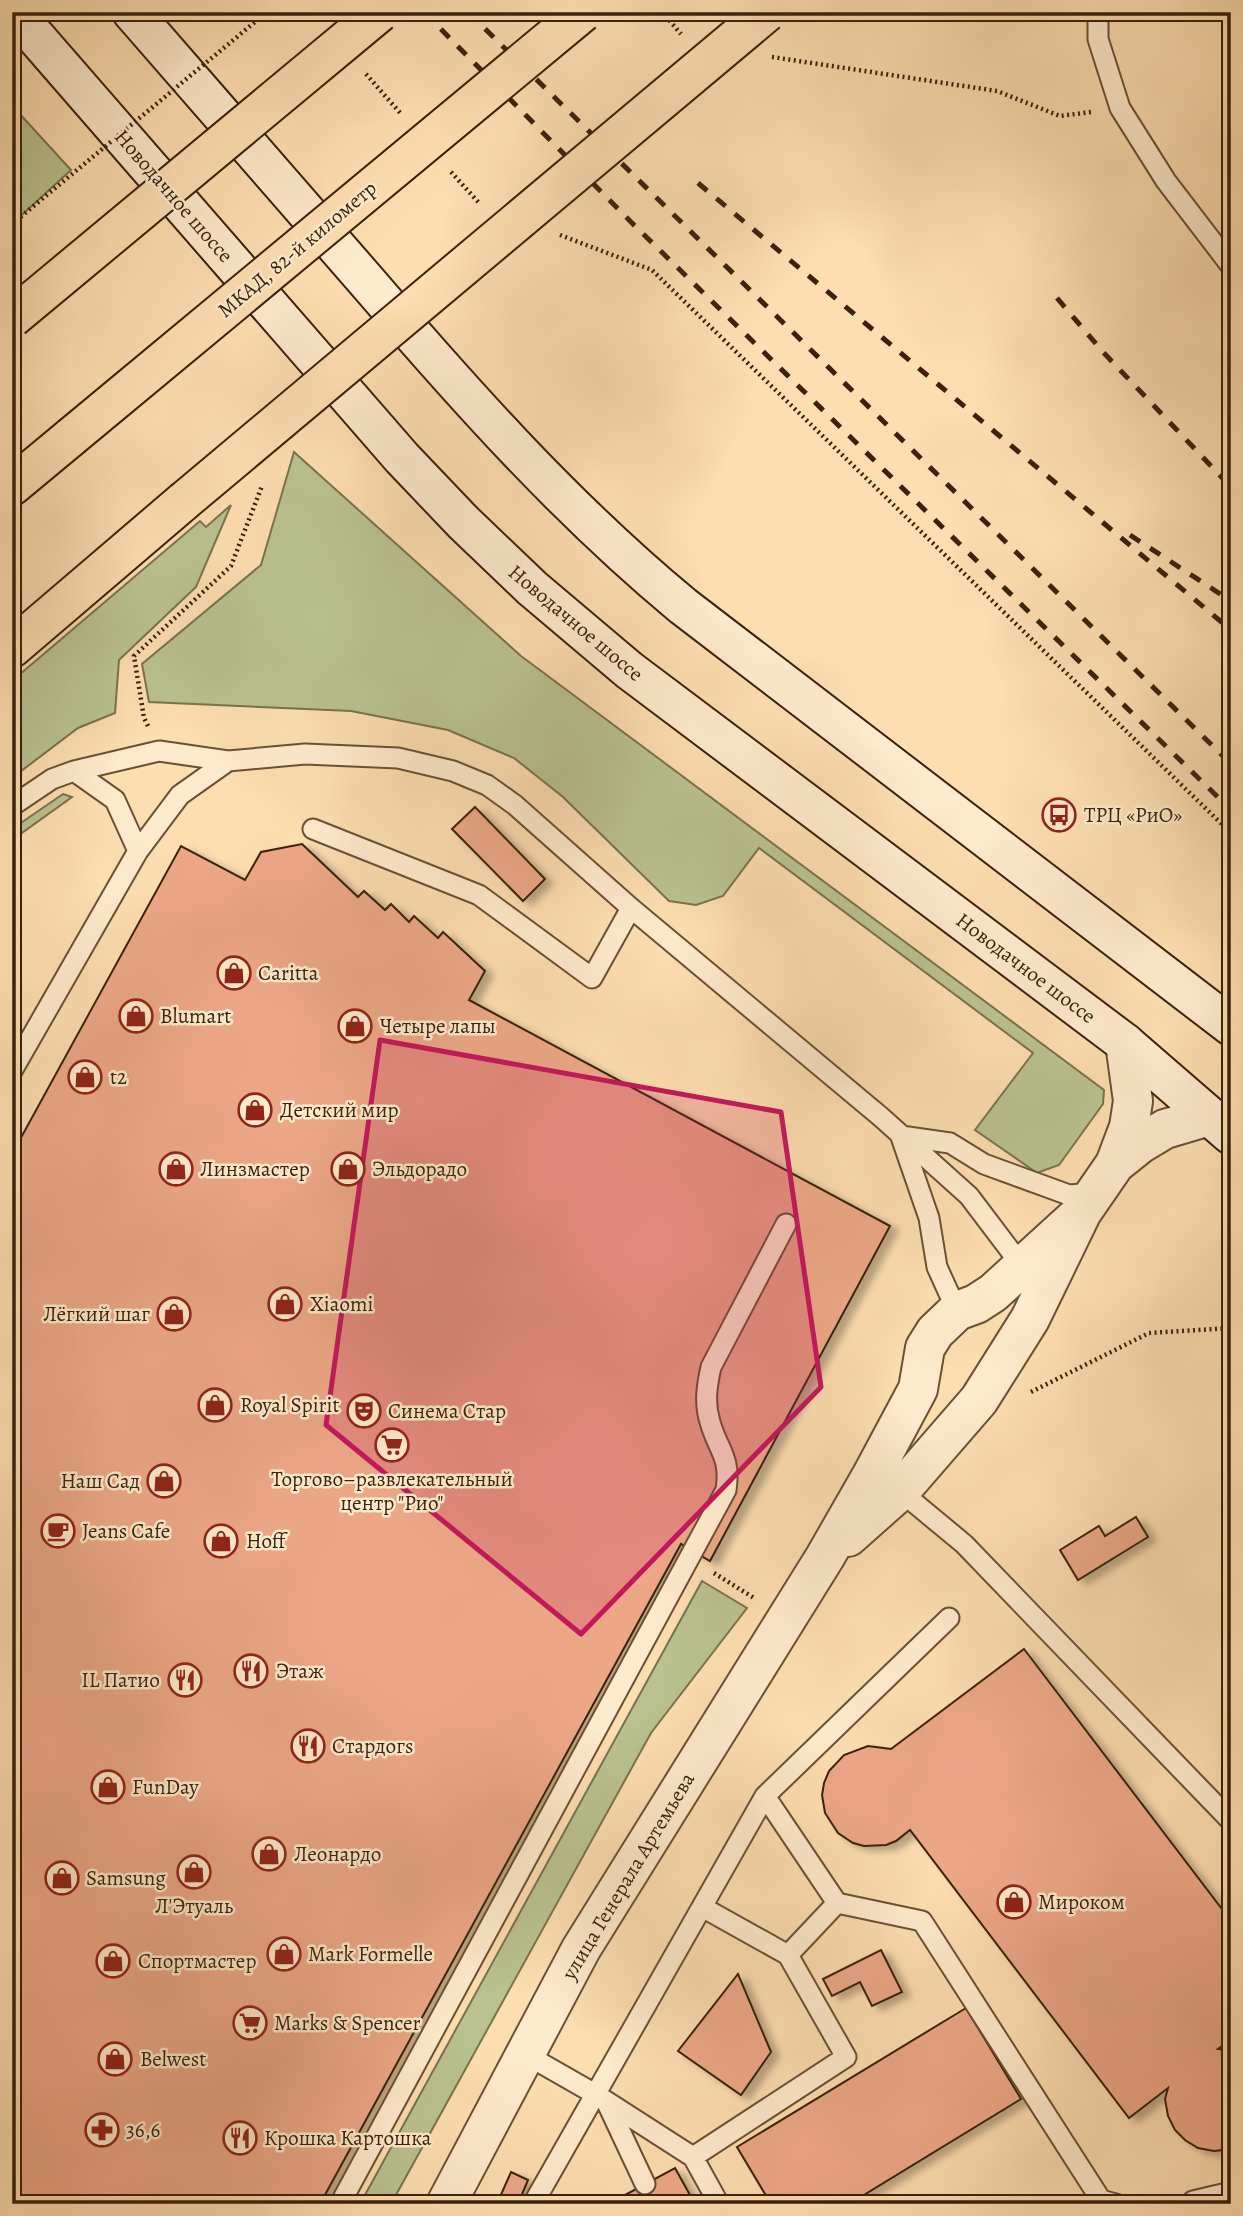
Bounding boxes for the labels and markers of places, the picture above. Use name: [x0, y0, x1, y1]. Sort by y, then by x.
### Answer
bus stop icon: ТРЦ «РиО»: [1040, 796, 1078, 834]
place label: ТРЦ «РиО»: [1084, 801, 1182, 829]
shop icon: Caritta: [215, 954, 253, 992]
place label: Caritta: [258, 959, 319, 987]
shop icon: Blumart: [117, 997, 155, 1035]
place label: Blumart: [160, 1002, 231, 1030]
shop icon: Четыре лапы: [336, 1007, 374, 1045]
place label: Четыре лапы: [380, 1012, 496, 1040]
shop icon: t2: [66, 1058, 104, 1096]
place label: t2: [110, 1063, 127, 1091]
shop icon: Детский мир: [236, 1091, 274, 1129]
place label: Детский мир: [280, 1096, 399, 1124]
shop icon: Линзмастер: [157, 1150, 195, 1188]
shop icon: Эльдорадо: [329, 1150, 367, 1188]
place label: Линзмастер: [200, 1155, 310, 1183]
place label: Эльдорадо: [372, 1155, 467, 1183]
shop icon: Xiaomi: [266, 1285, 304, 1323]
place label: Xiaomi: [310, 1290, 373, 1318]
shop icon: Лёгкий шаг: [155, 1295, 193, 1333]
place label: Лёгкий шаг: [43, 1300, 150, 1328]
shop icon: Royal Spirit: [196, 1386, 234, 1424]
place label: Royal Spirit: [240, 1391, 340, 1419]
theatre icon: Синема Стар: [345, 1392, 383, 1430]
place label: Синема Стар: [388, 1397, 506, 1425]
supermarket icon: Торгово–развлекательный центр "Рио": [373, 1426, 411, 1464]
shop icon: Наш Сад: [145, 1462, 183, 1500]
place label: Торгово–развлекательный центр "Рио": [271, 1465, 513, 1517]
place label: Наш Сад: [60, 1467, 140, 1495]
cafe icon: Jeans Cafe: [39, 1512, 77, 1550]
place label: Jeans Cafe: [82, 1517, 170, 1545]
shop icon: Hoff: [202, 1522, 240, 1560]
place label: Hoff: [246, 1527, 288, 1555]
restaurant icon: Этаж: [232, 1652, 270, 1690]
place label: Этаж: [276, 1657, 324, 1685]
restaurant icon: IL Патио: [166, 1661, 204, 1699]
place label: IL Патио: [81, 1666, 160, 1694]
restaurant icon: Стардогs: [289, 1727, 327, 1765]
place label: Стардогs: [332, 1732, 413, 1760]
shop icon: FunDay: [89, 1768, 127, 1806]
place label: FunDay: [132, 1773, 199, 1801]
shop icon: Леонардо: [250, 1835, 288, 1873]
place label: Леонардо: [294, 1840, 381, 1868]
shop icon: Л'Этуаль: [175, 1853, 213, 1891]
shop icon: Samsung: [43, 1859, 81, 1897]
place label: Samsung: [86, 1864, 166, 1892]
shop icon: Мироком: [995, 1883, 1033, 1921]
place label: Мироком: [1038, 1888, 1125, 1916]
place label: Л'Этуаль: [155, 1892, 233, 1920]
shop icon: Mark Formelle: [265, 1935, 303, 1973]
place label: Mark Formelle: [308, 1940, 433, 1968]
shop icon: Спортмастер: [94, 1942, 132, 1980]
place label: Спортмастер: [138, 1947, 256, 1975]
supermarket icon: Marks & Spencer: [231, 2004, 269, 2042]
place label: Marks & Spencer: [274, 2009, 420, 2037]
shop icon: Belwest: [96, 2040, 134, 2078]
place label: Belwest: [140, 2045, 206, 2073]
pharmacy icon: 36,6: [83, 2111, 121, 2149]
place label: 36,6: [126, 2116, 161, 2144]
restaurant icon: Крошка Картошка: [221, 2119, 259, 2157]
place label: Крошка Картошка: [264, 2124, 432, 2152]

